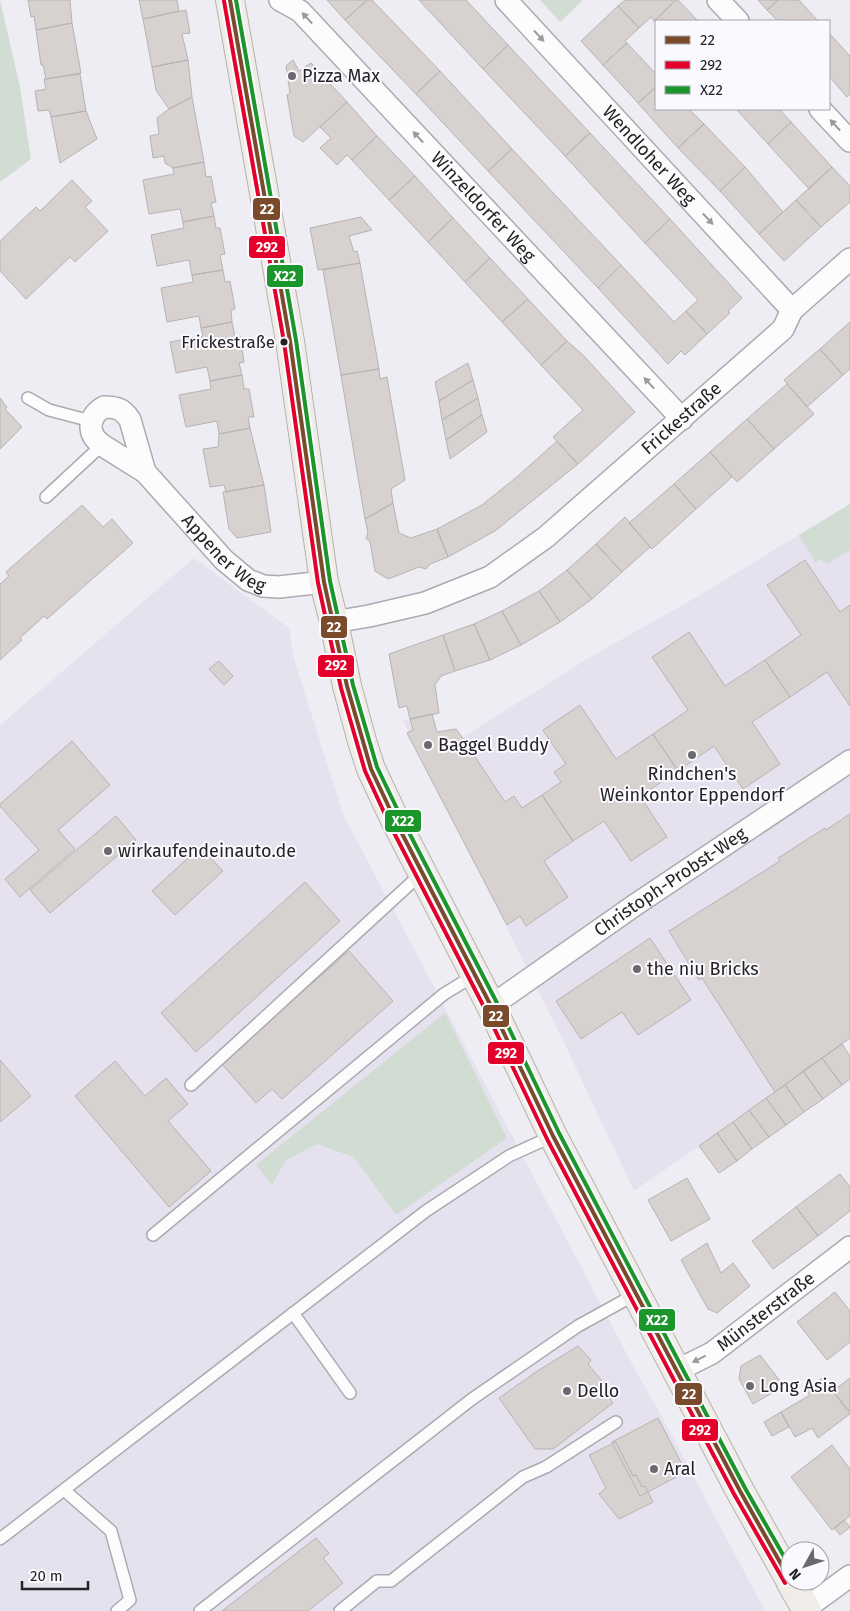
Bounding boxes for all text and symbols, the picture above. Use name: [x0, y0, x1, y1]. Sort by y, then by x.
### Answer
one-way arrow: [301, 13, 313, 25]
legend: [655, 20, 830, 110]
one-way arrow: [533, 29, 545, 41]
text: 22: [700, 31, 715, 49]
text: 292: [700, 56, 722, 74]
place label: Pizza Max: [302, 65, 380, 87]
marker: Pizza Max: [286, 70, 298, 82]
text: X22: [700, 81, 723, 99]
street label: Wendloher Weg: [598, 101, 701, 210]
one-way arrow: [829, 119, 841, 131]
one-way arrow: [412, 131, 424, 143]
street label: Winzeldorfer Weg: [426, 147, 541, 267]
line badge: 22: [252, 197, 281, 221]
text: 22: [260, 201, 274, 218]
one-way arrow: [703, 213, 714, 226]
line badge: 292: [248, 235, 286, 259]
text: 292: [256, 239, 278, 256]
line badge: X22: [266, 264, 304, 288]
text: X22: [273, 268, 296, 285]
place label: Frickestraße: [181, 332, 275, 353]
marker: Frickestraße: [279, 337, 289, 347]
street label: Frickestraße: [637, 377, 726, 459]
one-way arrow: [643, 378, 655, 390]
street label: Appener Weg: [177, 509, 270, 597]
line badge: 22: [320, 615, 348, 639]
text: 22: [327, 619, 341, 636]
line badge: 292: [317, 654, 355, 678]
text: 292: [325, 657, 347, 674]
place label: Baggel Buddy: [438, 734, 549, 756]
marker: Baggel Buddy: [422, 739, 434, 751]
marker: Rindchen's Weinkontor Eppendorf: [686, 749, 698, 761]
place label: Rindchen's Weinkontor Eppendorf: [600, 763, 786, 806]
line badge: X22: [384, 809, 422, 833]
text: X22: [391, 813, 414, 830]
street label: Christoph-Probst-Weg: [590, 822, 751, 941]
place label: wirkaufendeinauto.de: [118, 840, 296, 862]
marker: wirkaufendeinauto.de: [102, 845, 114, 857]
place label: the niu Bricks: [647, 958, 759, 980]
marker: the niu Bricks: [631, 963, 643, 975]
line badge: 22: [482, 1004, 510, 1028]
text: 22: [489, 1008, 503, 1025]
line badge: 292: [487, 1041, 525, 1065]
text: 292: [495, 1045, 517, 1062]
street label: Münsterstraße: [712, 1267, 819, 1356]
line badge: X22: [638, 1308, 676, 1332]
text: X22: [645, 1312, 668, 1329]
one-way arrow: [692, 1355, 706, 1363]
place label: Long Asia: [760, 1375, 837, 1397]
place label: Dello: [577, 1380, 619, 1402]
marker: Long Asia: [744, 1380, 756, 1392]
line badge: 22: [674, 1382, 703, 1406]
marker: Dello: [561, 1385, 573, 1397]
text: 22: [682, 1386, 696, 1403]
line badge: 292: [681, 1418, 719, 1442]
text: 292: [689, 1422, 711, 1439]
place label: Aral: [664, 1458, 696, 1480]
marker: Aral: [648, 1463, 660, 1475]
north arrow: [780, 1541, 830, 1591]
scale bar: [22, 1558, 89, 1590]
text: N: [786, 1565, 805, 1583]
text: 20 m: [30, 1567, 63, 1585]

